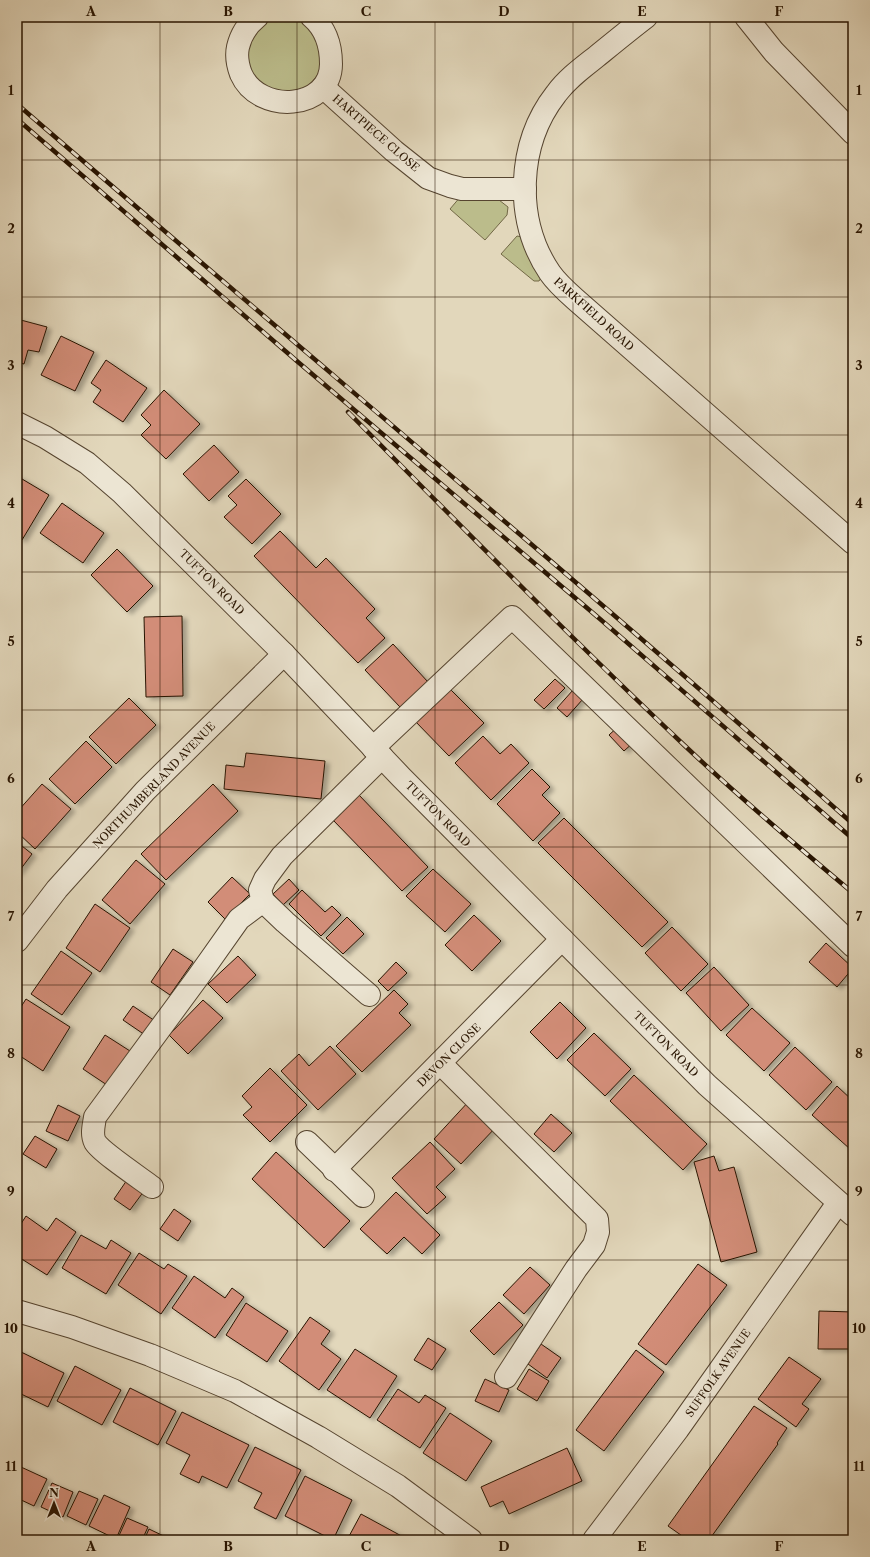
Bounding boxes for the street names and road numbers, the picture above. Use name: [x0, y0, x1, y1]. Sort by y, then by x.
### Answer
street label: HARTPIECE CLOSE: [330, 91, 423, 175]
street label: PARKFIELD ROAD: [551, 274, 637, 354]
street label: TUFTON ROAD: [176, 546, 248, 618]
street label: NORTHUMBERLAND AVENUE: [90, 719, 218, 851]
street label: TUFTON ROAD: [402, 778, 474, 850]
street label: TUFTON ROAD: [630, 1008, 702, 1080]
street label: DEVON CLOSE: [414, 1020, 484, 1090]
street label: SUFFOLK AVENUE: [682, 1326, 754, 1420]

